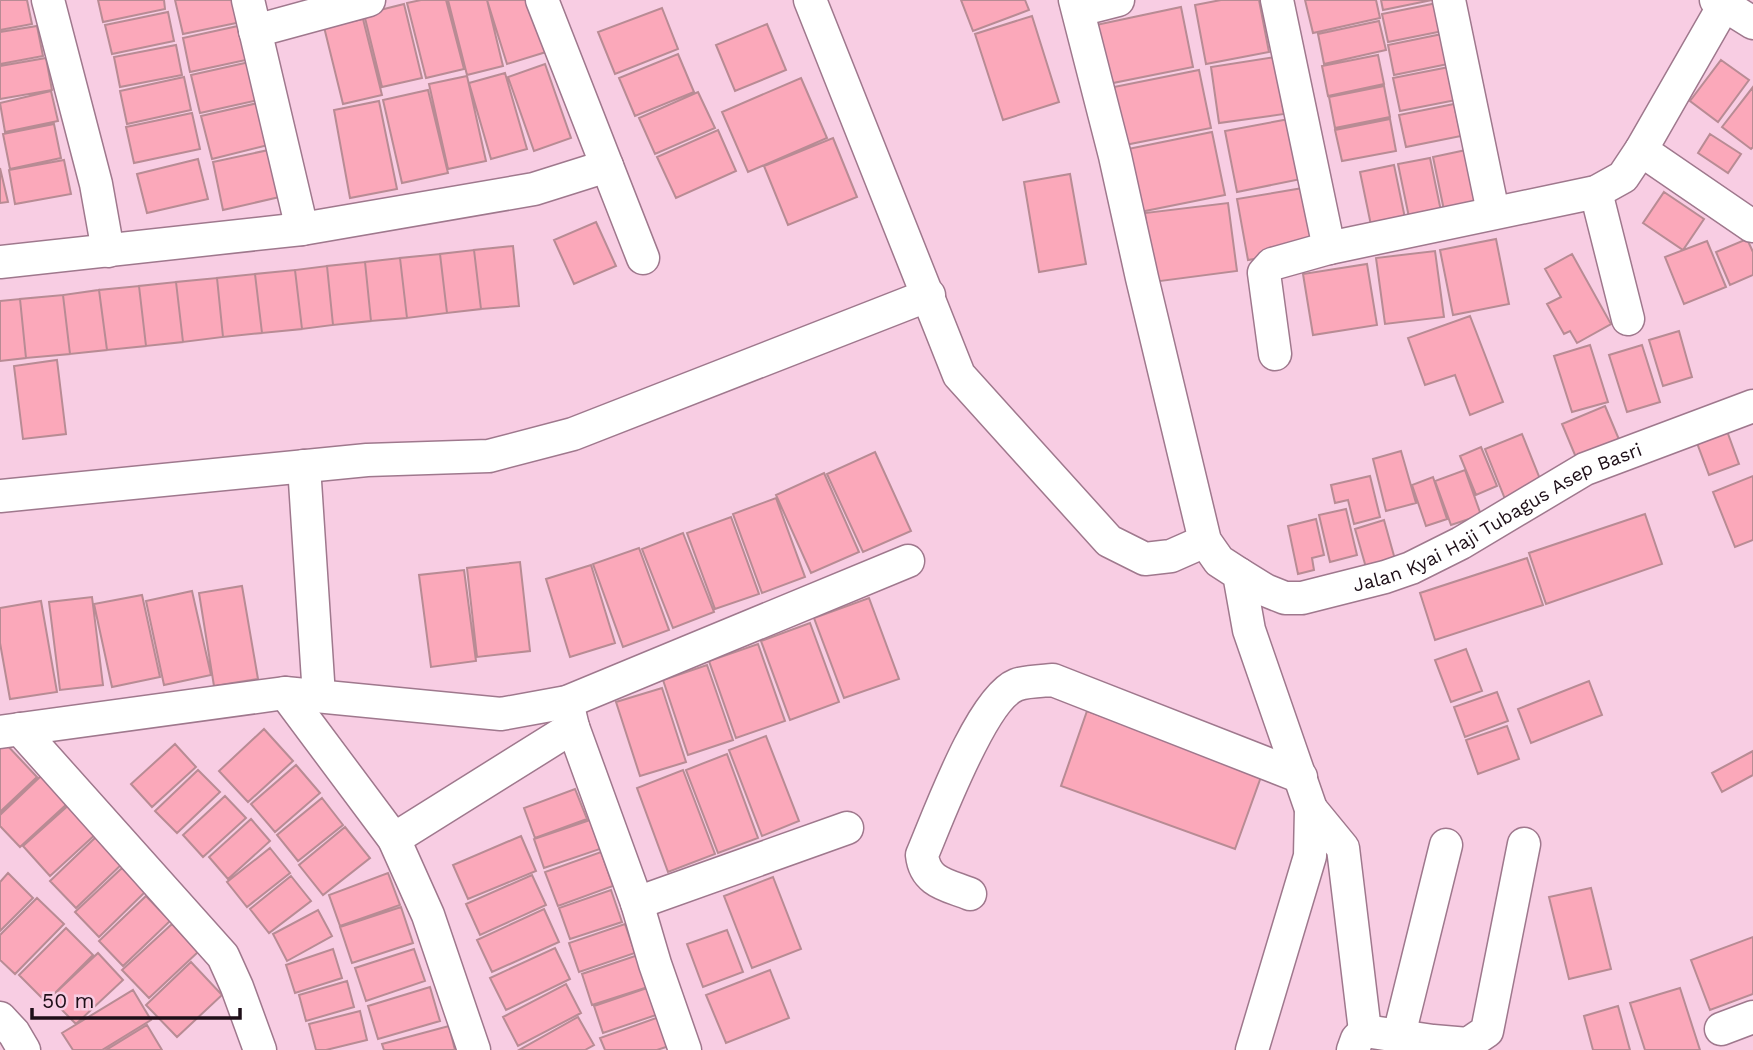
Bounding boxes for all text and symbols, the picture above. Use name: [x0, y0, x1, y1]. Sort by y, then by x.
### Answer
street label: Jalan Kyai Haji Tubagus Asep Basri: [1350, 437, 1645, 596]
scale bar: [32, 976, 240, 1020]
text: 50 m: [42, 988, 94, 1013]

